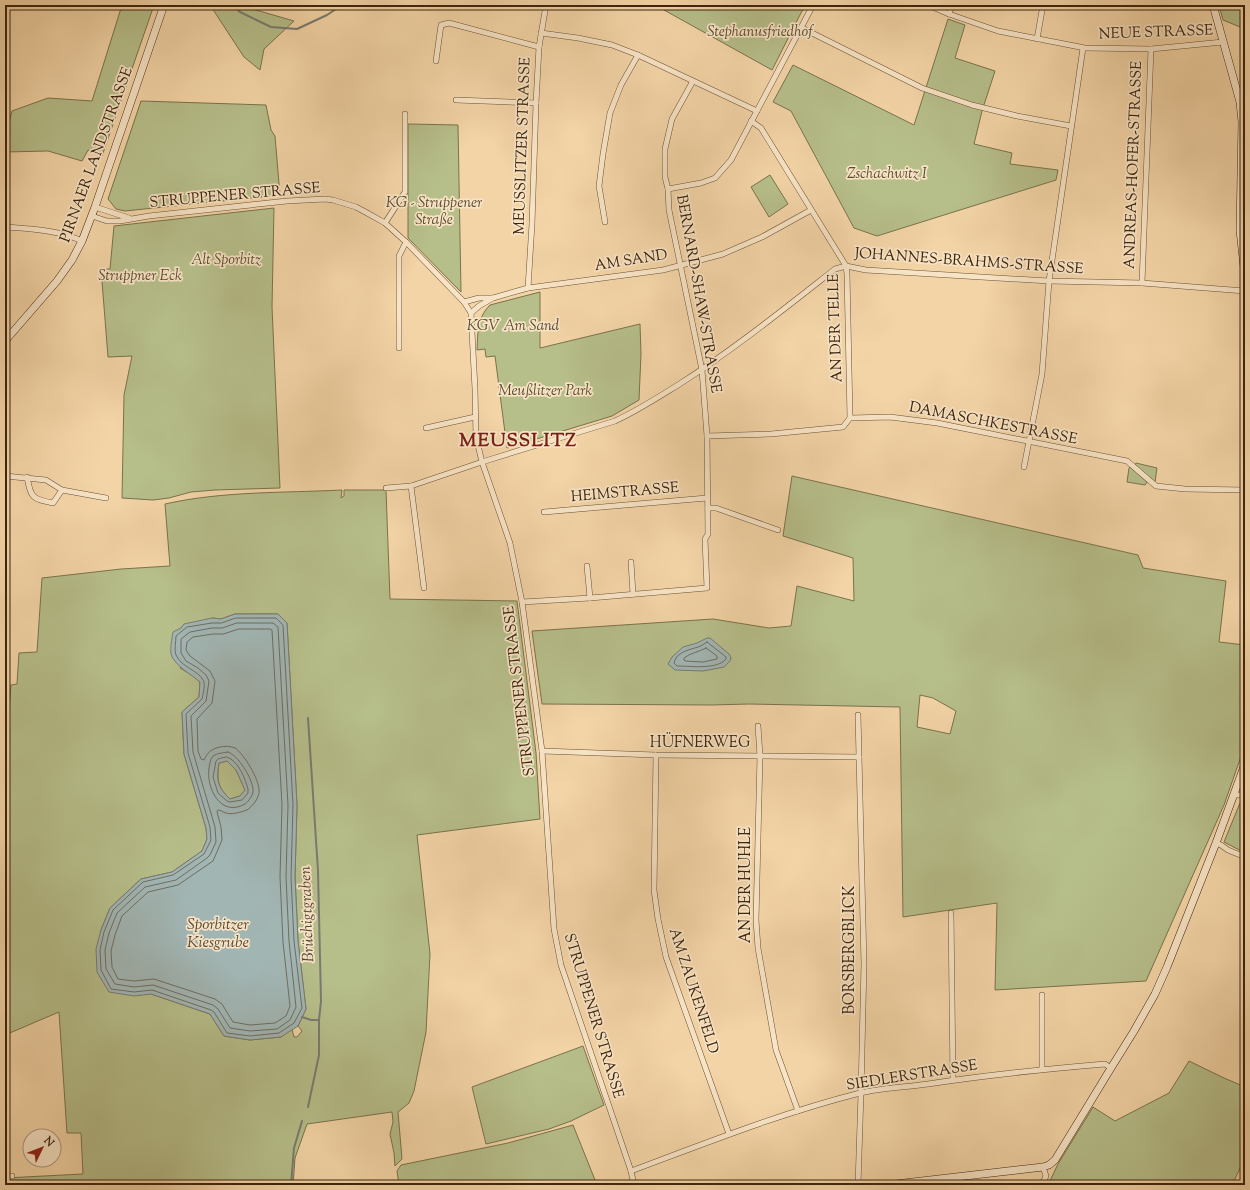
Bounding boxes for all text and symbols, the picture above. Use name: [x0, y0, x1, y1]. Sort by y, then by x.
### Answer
street label: NEUE STRASSE: [1098, 21, 1214, 45]
park label: Stephanusfriedhof: [707, 22, 814, 43]
street label: MEUSSLITZER STRASSE: [509, 57, 537, 235]
street label: ANDREAS-HOFER-STRASSE: [1120, 60, 1148, 270]
street label: PIRNAER LANDSTRASSE: [55, 64, 139, 246]
park label: Zschachwitz I: [847, 164, 927, 185]
street label: STRUPPENER STRASSE: [149, 178, 321, 214]
park label: KG - Struppener Straße: [386, 193, 483, 231]
street label: BERNARD-SHAW-STRASSE: [670, 193, 726, 395]
street label: JOHANNES-BRAHMS-STRASSE: [853, 243, 1084, 280]
street label: AM SAND: [593, 245, 669, 277]
park label: Alt Sporbitz: [191, 250, 261, 271]
park label: Struppner Eck: [98, 266, 182, 287]
street label: AN DER TELLE: [824, 273, 848, 383]
park label: KGV Am Sand: [467, 316, 560, 337]
park label: Meußlitzer Park: [498, 381, 592, 402]
street label: DAMASCHKESTRASSE: [907, 397, 1079, 451]
district label: MEUSSLITZ: [459, 428, 577, 455]
street label: HEIMSTRASSE: [570, 478, 680, 508]
street label: STRUPPENER STRASSE: [499, 604, 541, 778]
street label: HÜFNERWEG: [650, 732, 750, 754]
street label: AN DER HUHLE: [736, 827, 757, 943]
water label: Brüchigtgraben: [295, 865, 321, 962]
street label: BORSBERGBLICK: [840, 885, 861, 1015]
water label: Sporbitzer Kiesgrube: [187, 914, 249, 955]
street label: AM ZAUKENFELD: [663, 925, 723, 1057]
street label: STRUPPENER STRASSE: [558, 931, 628, 1101]
street label: SIEDLERSTRASSE: [845, 1055, 979, 1097]
north arrow: [22, 1128, 62, 1168]
text: N: [39, 1132, 58, 1151]

